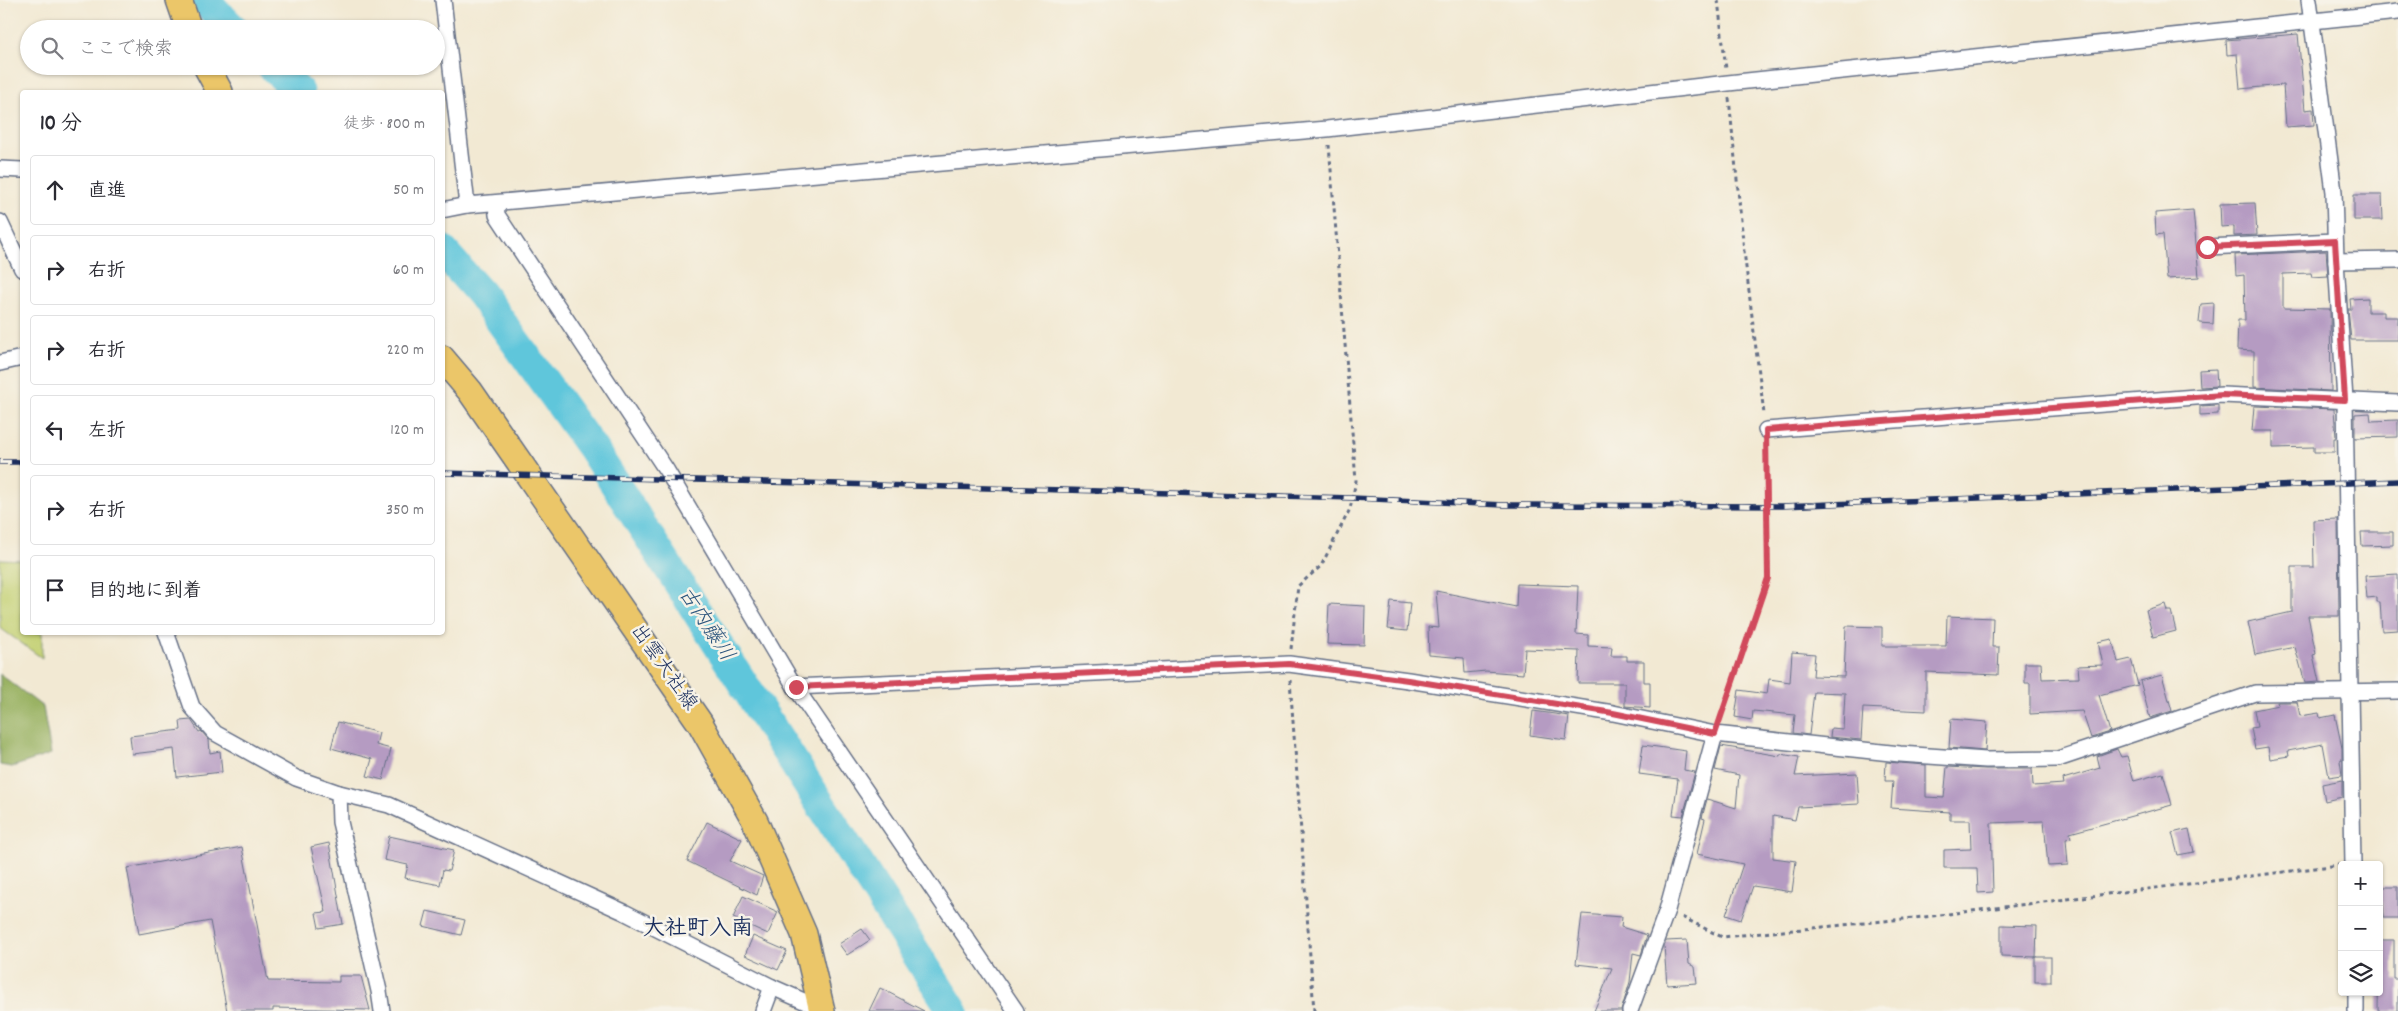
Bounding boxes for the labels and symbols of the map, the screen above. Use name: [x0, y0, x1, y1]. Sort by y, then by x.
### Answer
route start: [2196, 236, 2219, 259]
water label: 古内藤川: [670, 582, 740, 668]
street label: 出雲大社線: [623, 619, 703, 717]
route end: [785, 676, 808, 699]
district label: 大社町入南: [643, 914, 753, 945]

